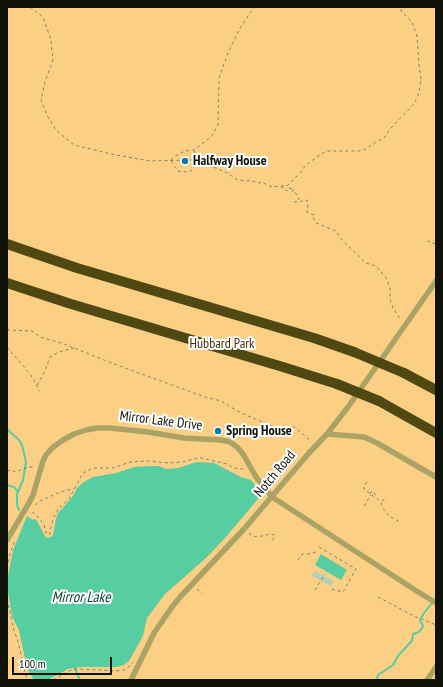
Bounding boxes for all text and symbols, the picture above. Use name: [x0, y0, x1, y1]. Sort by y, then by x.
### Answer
place label: Halfway House: [193, 153, 267, 169]
marker: Halfway House: [180, 156, 190, 166]
park label: Hubbard Park: [189, 336, 255, 352]
street label: Mirror Lake Drive: [119, 408, 203, 434]
place label: Spring House: [226, 423, 292, 439]
marker: Spring House: [213, 426, 223, 436]
street label: Notch Road: [251, 447, 299, 501]
water label: Mirror Lake: [52, 589, 110, 607]
scale bar: [14, 649, 114, 675]
text: 100 m: [19, 656, 46, 671]

